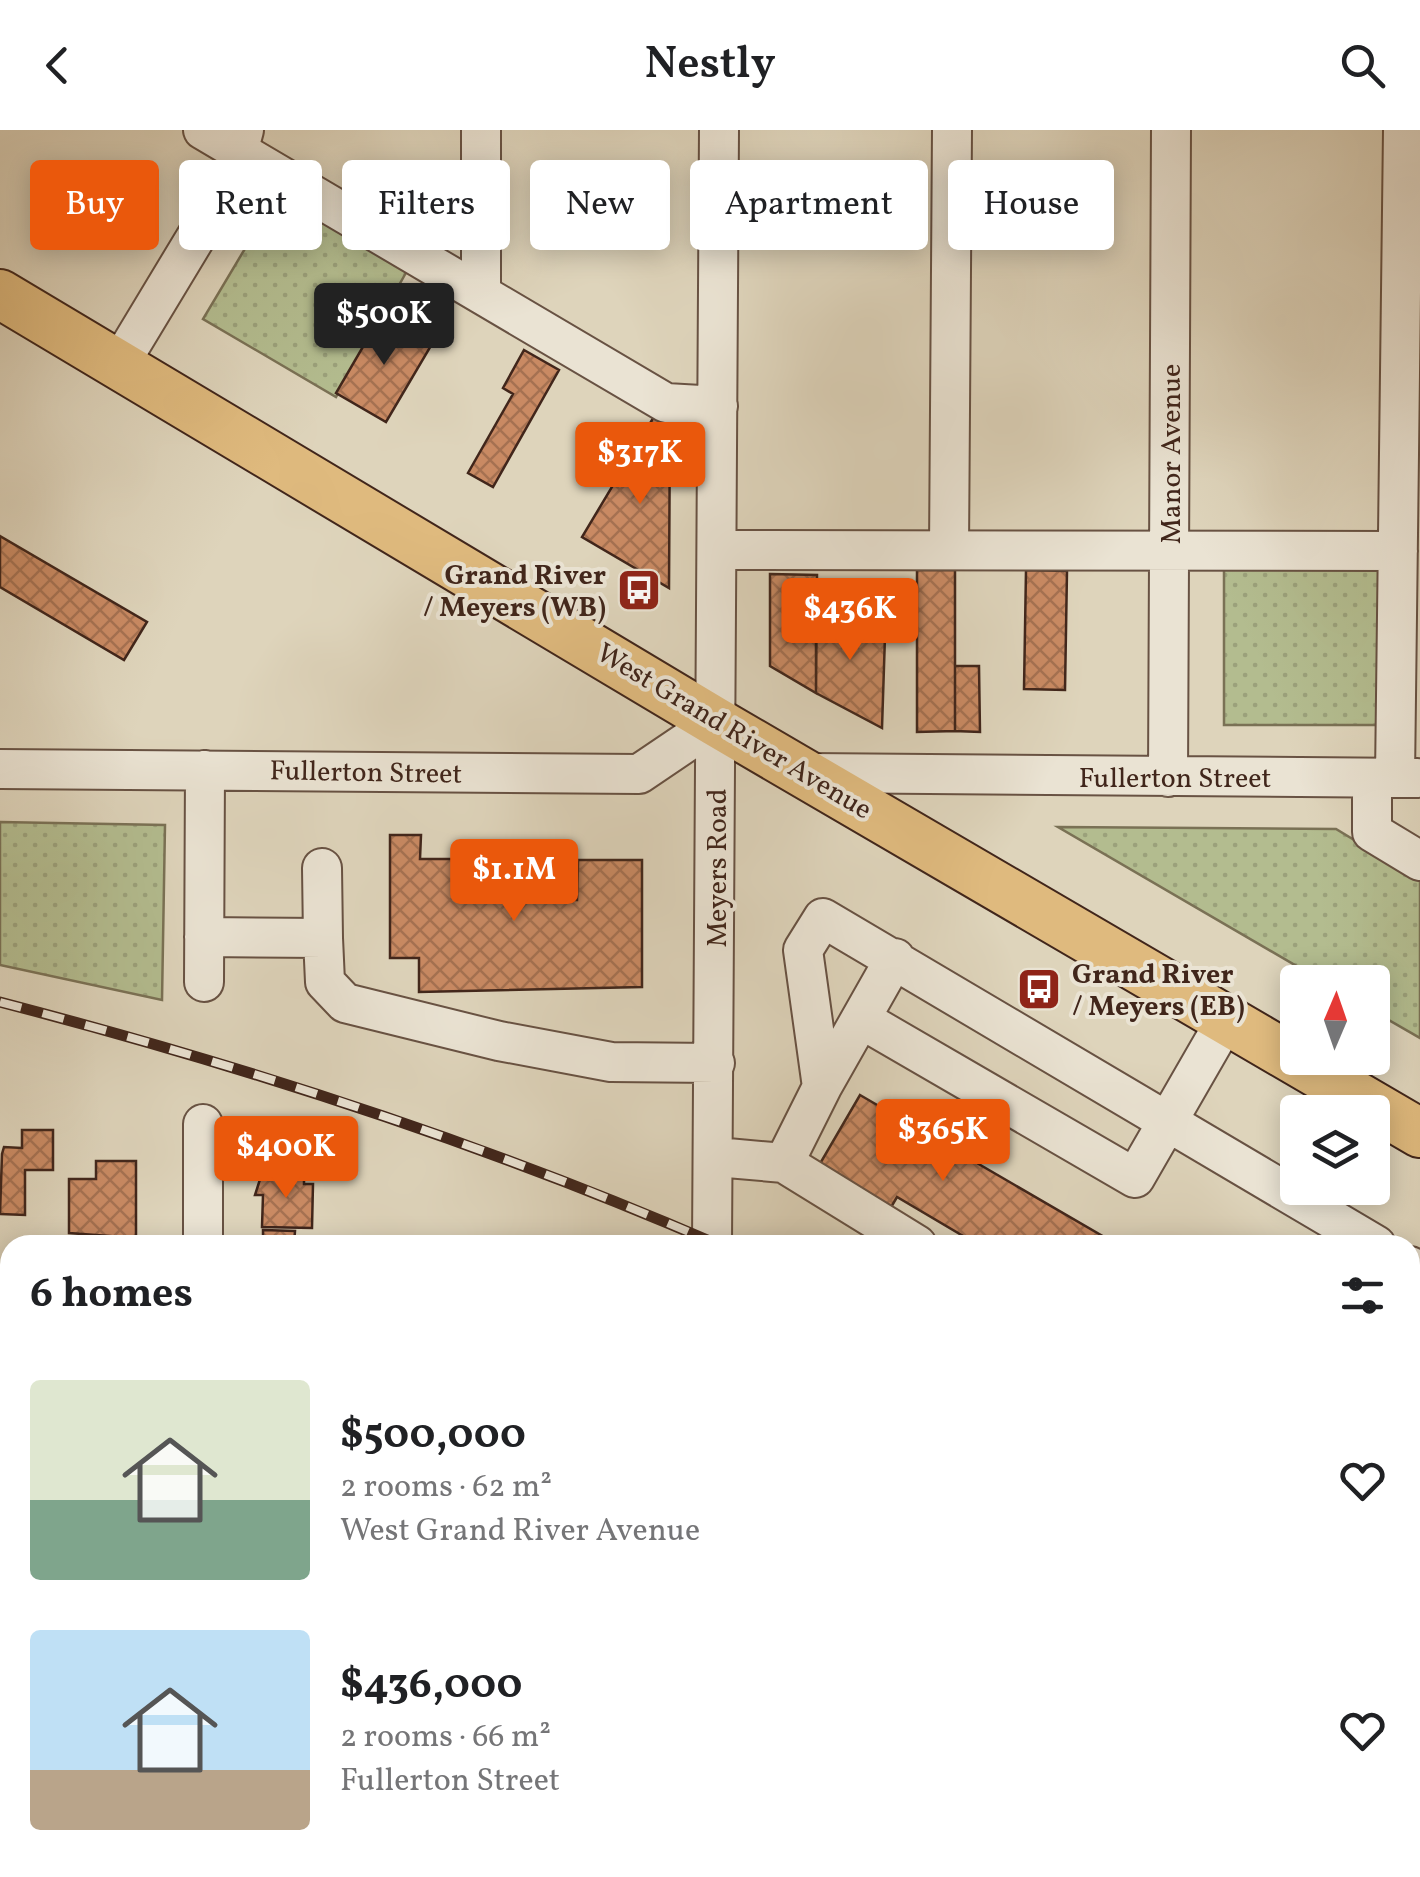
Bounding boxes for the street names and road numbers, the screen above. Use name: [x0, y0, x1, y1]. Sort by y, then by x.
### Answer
street label: Manor Avenue: [1153, 364, 1192, 544]
street label: West Grand River Avenue: [589, 634, 879, 830]
street label: Fullerton Street: [269, 752, 463, 795]
street label: Fullerton Street: [1079, 760, 1271, 799]
street label: Meyers Road: [699, 788, 738, 948]

